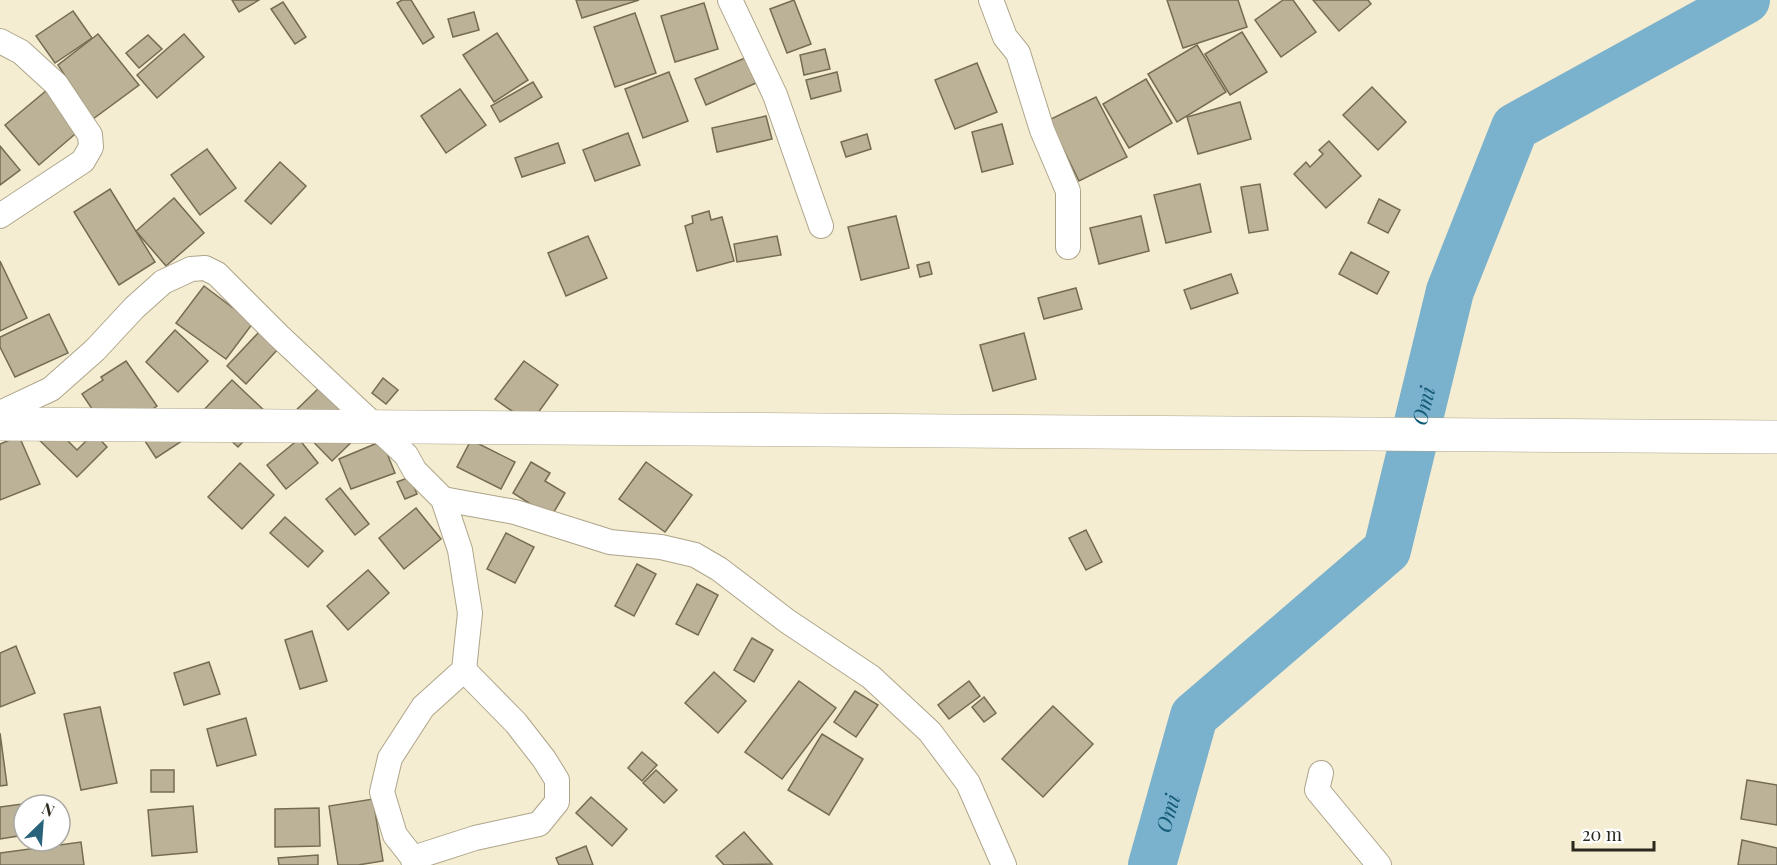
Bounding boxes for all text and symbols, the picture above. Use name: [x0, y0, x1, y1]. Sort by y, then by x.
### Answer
water label: Omi: [1404, 383, 1440, 428]
water label: Omi: [1148, 790, 1186, 835]
north arrow: [12, 793, 72, 853]
text: N: [39, 797, 59, 821]
scale bar: [1573, 814, 1654, 852]
text: 20 m: [1582, 822, 1622, 846]

